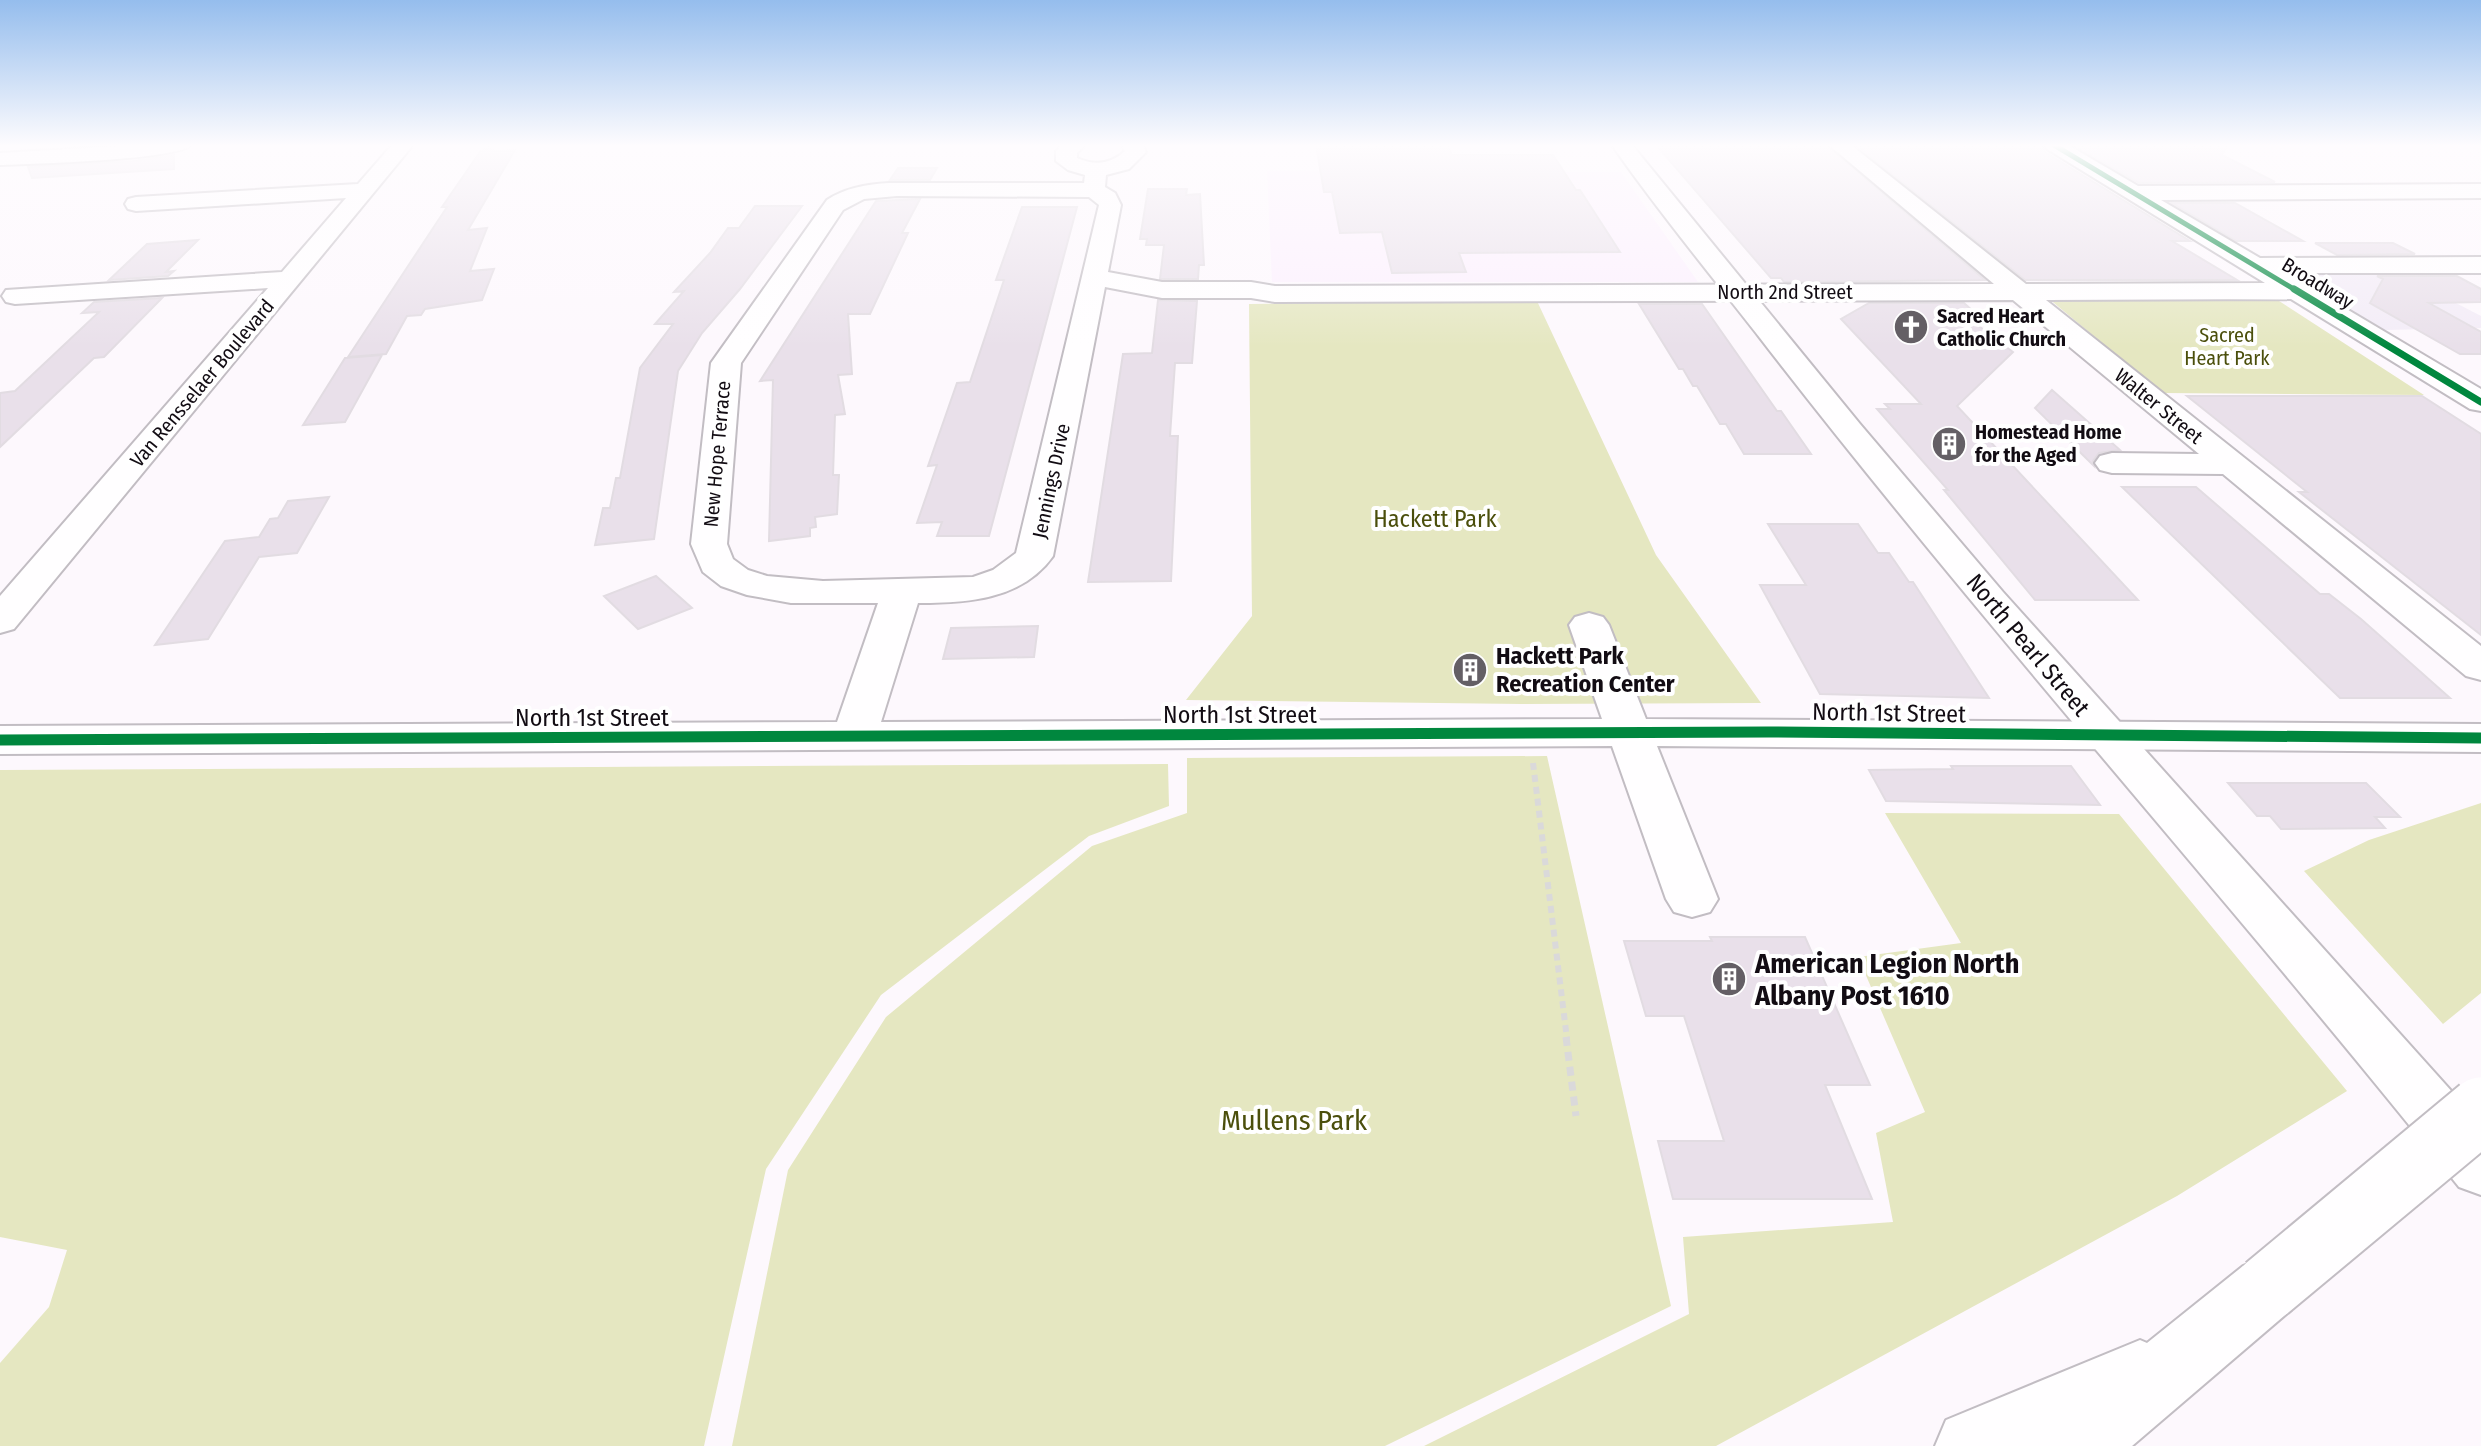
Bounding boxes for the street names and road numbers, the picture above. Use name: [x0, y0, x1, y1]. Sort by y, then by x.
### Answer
street label: Broadway: [2278, 252, 2358, 314]
street label: North 2nd Street: [1717, 280, 1853, 304]
street label: Van Rensselaer Boulevard: [125, 294, 279, 472]
street label: Walter Street: [2110, 363, 2208, 449]
street label: New Hope Terrace: [699, 380, 735, 528]
street label: Jennings Drive: [1027, 421, 1075, 541]
street label: North Pearl Street: [1961, 568, 2095, 722]
street label: North 1st Street: [1812, 698, 1966, 728]
street label: North 1st Street: [1163, 701, 1317, 729]
street label: North 1st Street: [515, 704, 669, 732]

